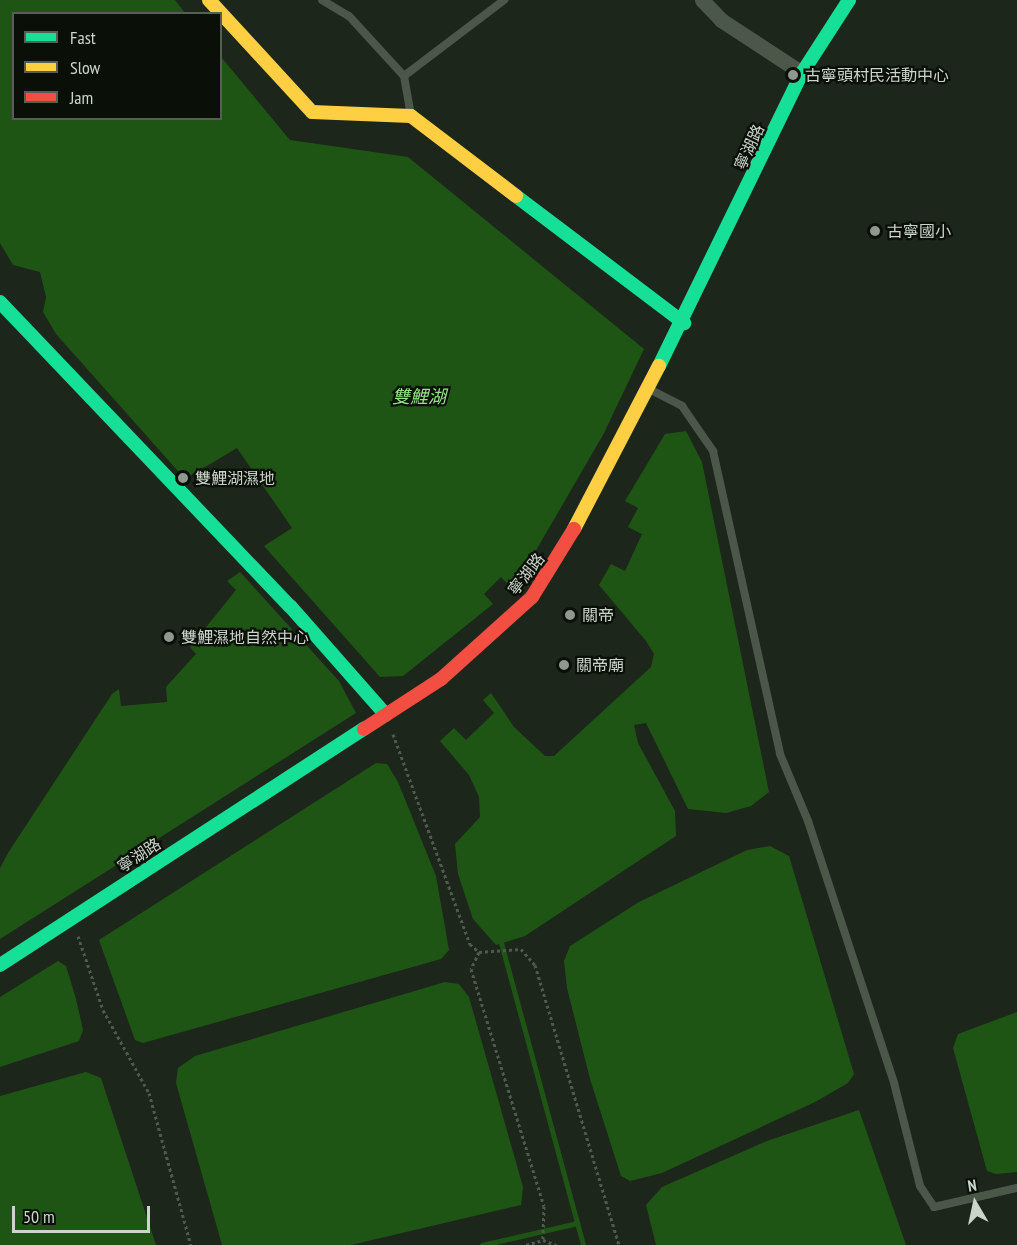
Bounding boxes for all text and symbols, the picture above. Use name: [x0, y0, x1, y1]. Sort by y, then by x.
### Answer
legend: [12, 12, 222, 120]
text: Fast: [70, 26, 96, 49]
text: Slow: [70, 56, 100, 79]
place label: 古寧頭村民活動中心: [805, 65, 949, 85]
marker: 古寧頭村民活動中心: [786, 68, 800, 82]
text: Jam: [70, 86, 93, 109]
street label: 寧湖路: [730, 121, 768, 173]
place label: 古寧國小: [887, 221, 951, 241]
marker: 古寧國小: [868, 224, 882, 238]
water label: 雙鯉湖: [392, 386, 446, 408]
place label: 雙鯉湖濕地: [195, 468, 275, 488]
marker: 雙鯉湖濕地: [176, 471, 190, 485]
street label: 寧湖路: [504, 549, 548, 599]
place label: 關帝: [582, 605, 614, 625]
marker: 關帝: [563, 608, 577, 622]
place label: 雙鯉濕地自然中心: [181, 627, 309, 647]
marker: 雙鯉濕地自然中心: [162, 630, 176, 644]
place label: 關帝廟: [576, 655, 624, 675]
marker: 關帝廟: [557, 658, 571, 672]
street label: 寧湖路: [114, 834, 164, 876]
north arrow: [945, 1173, 1005, 1233]
text: N: [966, 1175, 978, 1196]
scale bar: [15, 1194, 153, 1232]
text: 50 m: [23, 1205, 55, 1228]

